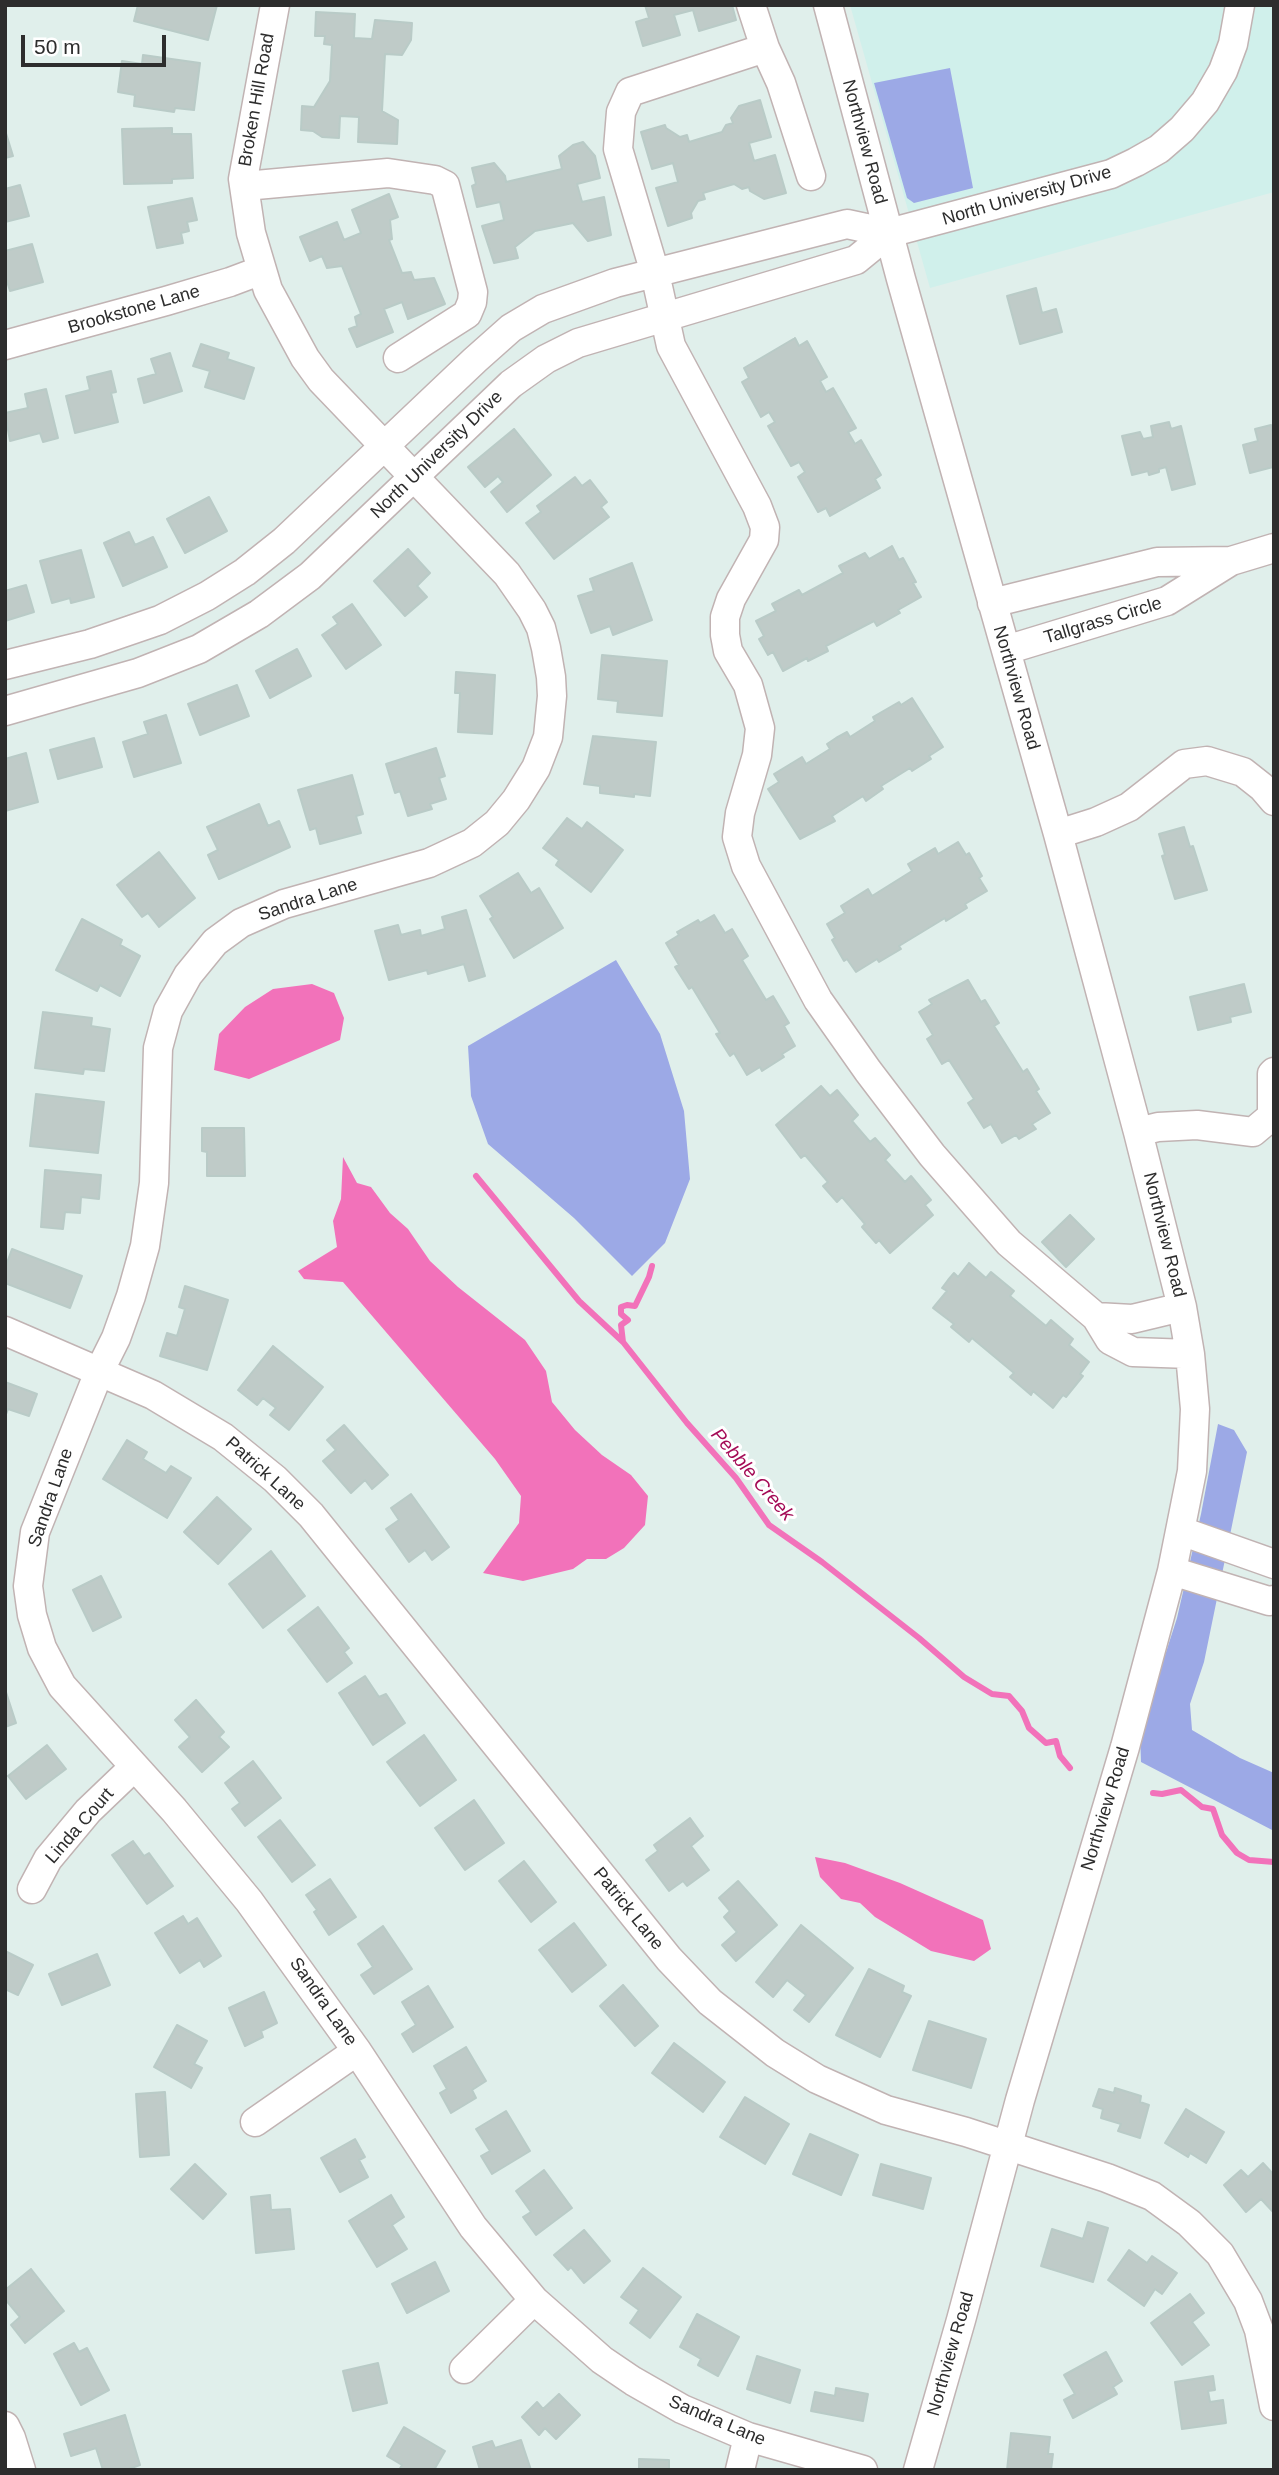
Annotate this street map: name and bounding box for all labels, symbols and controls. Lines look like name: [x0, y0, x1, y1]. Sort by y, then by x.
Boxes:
scale bar: [24, 21, 170, 65]
street label: Broken Hill Road: [235, 32, 279, 168]
text: 50 m: [34, 35, 81, 58]
street label: Northview Road: [837, 77, 891, 207]
street label: North University Drive: [940, 161, 1114, 231]
street label: Brookstone Lane: [66, 281, 202, 339]
street label: North University Drive: [367, 386, 507, 524]
street label: Tallgrass Circle: [1041, 593, 1165, 649]
street label: Northview Road: [988, 623, 1044, 753]
street label: Sandra Lane: [256, 874, 360, 926]
street label: Northview Road: [1138, 1170, 1190, 1300]
water label: Pebble Creek: [706, 1424, 798, 1526]
street label: Patrick Lane: [221, 1432, 309, 1516]
street label: Sandra Lane: [24, 1446, 78, 1550]
street label: Northview Road: [1077, 1745, 1135, 1873]
street label: Linda Court: [41, 1784, 119, 1868]
street label: Patrick Lane: [588, 1863, 668, 1955]
street label: Sandra Lane: [285, 1954, 361, 2050]
street label: Northview Road: [923, 2289, 979, 2419]
street label: Sandra Lane: [665, 2391, 769, 2451]

